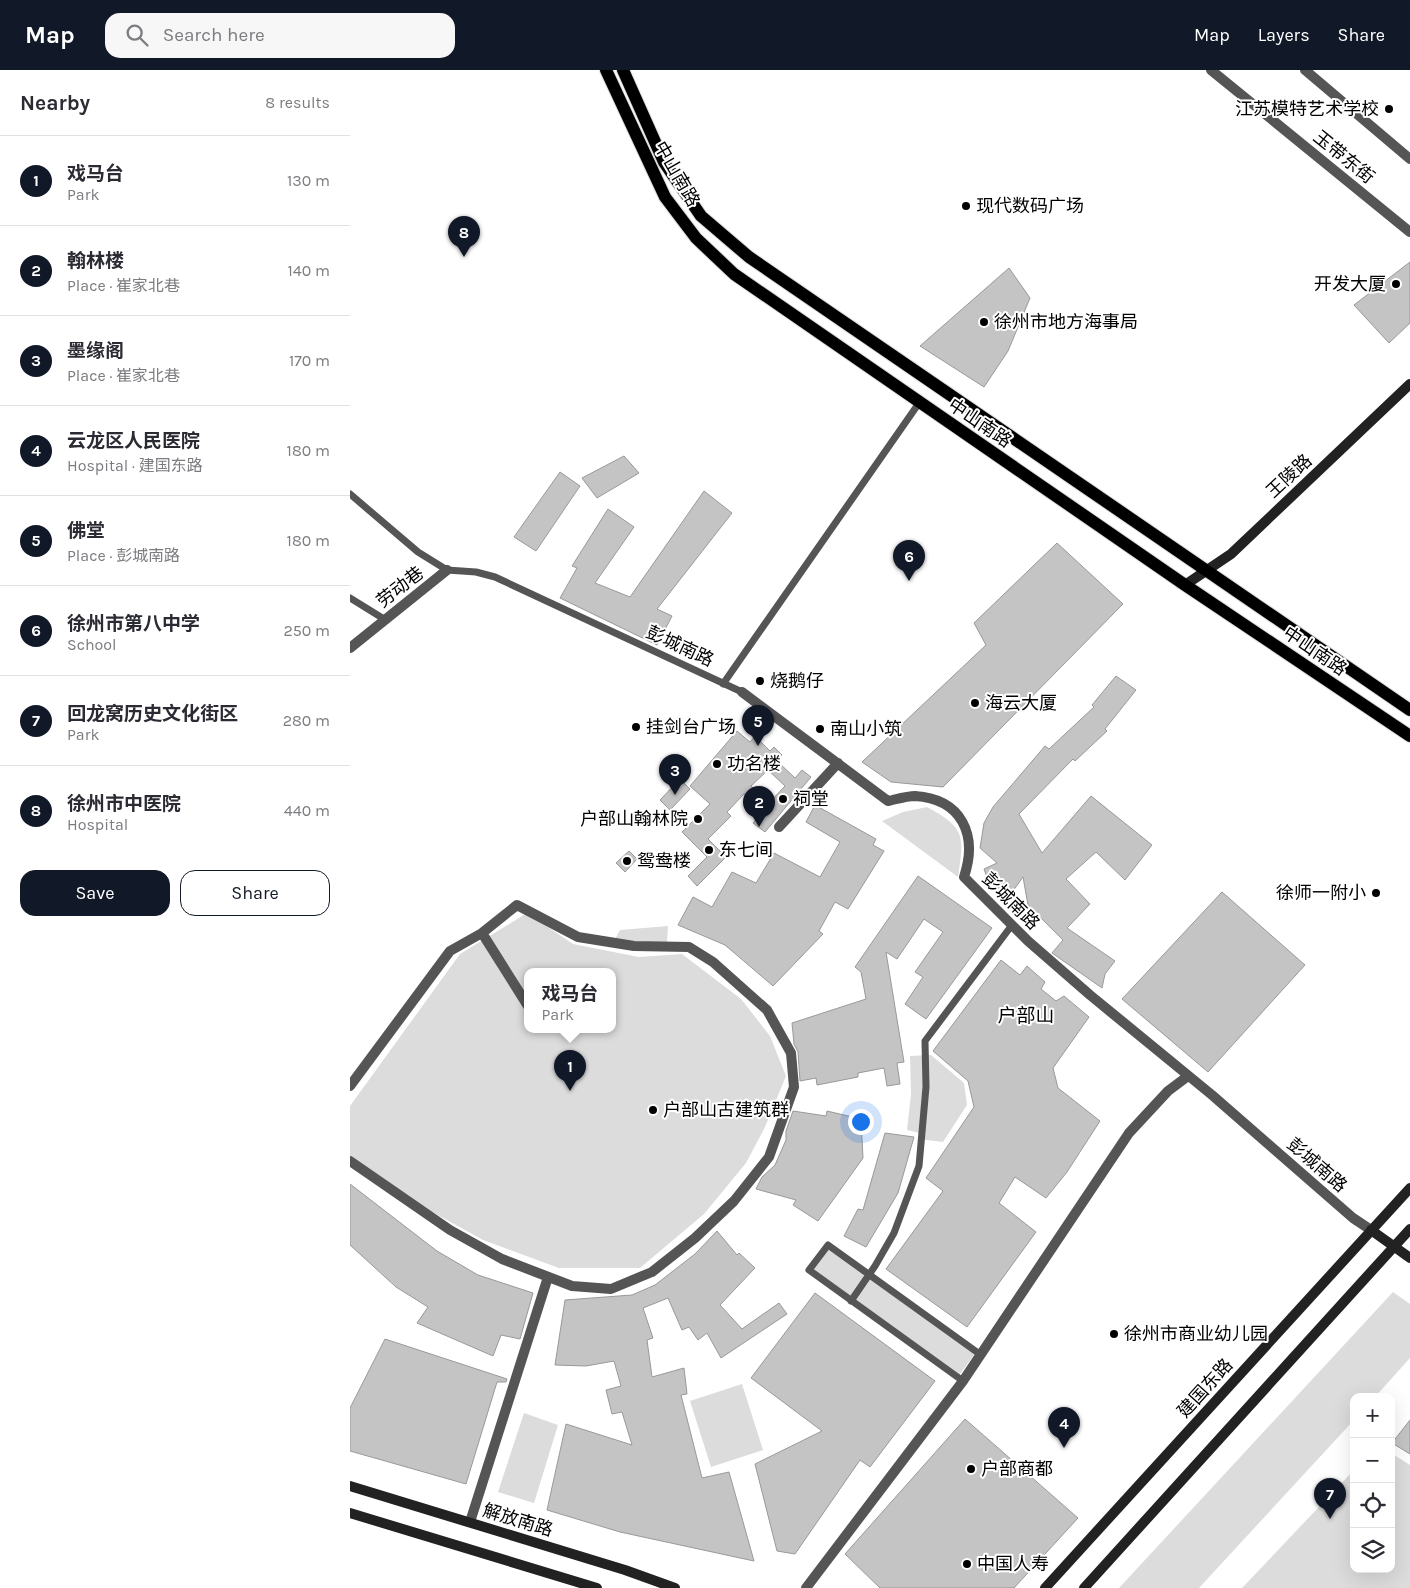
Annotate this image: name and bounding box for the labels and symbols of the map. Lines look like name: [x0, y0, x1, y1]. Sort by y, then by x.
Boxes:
place label: 江苏模特艺术学校: [1235, 98, 1379, 120]
marker: 江苏模特艺术学校: [1383, 103, 1395, 115]
street label: 玉带东街: [1309, 126, 1379, 188]
street label: 中山南路: [649, 137, 705, 211]
place label: 现代数码广场: [976, 195, 1084, 217]
marker: 现代数码广场: [960, 200, 972, 212]
pin: 8: [448, 216, 480, 257]
place label: 开发大厦: [1314, 273, 1386, 295]
marker: 开发大厦: [1390, 278, 1402, 290]
place label: 徐州市地方海事局: [994, 311, 1138, 333]
marker: 徐州市地方海事局: [978, 316, 990, 328]
street label: 中山南路: [944, 394, 1016, 452]
street label: 王陵路: [1262, 450, 1316, 502]
pin: 6: [893, 540, 925, 581]
street label: 劳动巷: [372, 562, 428, 612]
street label: 彭城南路: [643, 621, 717, 671]
street label: 中山南路: [1279, 622, 1351, 680]
place label: 烧鹅仔: [770, 670, 824, 692]
marker: 烧鹅仔: [754, 675, 766, 687]
place label: 海云大厦: [985, 692, 1057, 714]
marker: 海云大厦: [969, 697, 981, 709]
pin: 5: [742, 705, 774, 746]
place label: 挂剑台广场: [646, 716, 736, 738]
place label: 南山小筑: [830, 718, 902, 740]
marker: 挂剑台广场: [630, 721, 642, 733]
marker: 南山小筑: [814, 723, 826, 735]
place label: 功名楼: [727, 753, 781, 775]
pin: 3: [659, 754, 691, 795]
marker: 功名楼: [711, 758, 723, 770]
pin: 2: [743, 786, 775, 827]
place label: 祠堂: [793, 788, 829, 810]
marker: 祠堂: [777, 793, 789, 805]
place label: 户部山翰林院: [580, 808, 688, 830]
marker: 户部山翰林院: [692, 813, 704, 825]
place label: 东七间: [719, 839, 773, 861]
marker: 东七间: [703, 844, 715, 856]
place label: 鸳鸯楼: [637, 850, 691, 872]
marker: 鸳鸯楼: [621, 855, 633, 867]
street label: 彭城南路: [978, 868, 1044, 934]
place label: 徐师一附小: [1276, 882, 1366, 904]
marker: 徐师一附小: [1370, 887, 1382, 899]
district label: 户部山: [997, 1005, 1055, 1027]
pin: 1: [554, 1050, 586, 1091]
place label: 户部山古建筑群: [663, 1099, 789, 1121]
marker: 户部山古建筑群: [647, 1104, 659, 1116]
your location: [848, 1109, 874, 1135]
street label: 彭城南路: [1283, 1133, 1351, 1197]
place label: 徐州市商业幼儿园: [1124, 1323, 1268, 1345]
marker: 徐州市商业幼儿园: [1108, 1328, 1120, 1340]
street label: 建国东路: [1173, 1354, 1237, 1422]
pin: 4: [1048, 1407, 1080, 1448]
place label: 户部商都: [981, 1458, 1053, 1480]
marker: 户部商都: [965, 1463, 977, 1475]
pin: 7: [1314, 1478, 1346, 1519]
street label: 解放南路: [480, 1499, 556, 1541]
place label: 中国人寿: [977, 1553, 1049, 1575]
marker: 中国人寿: [961, 1558, 973, 1570]

